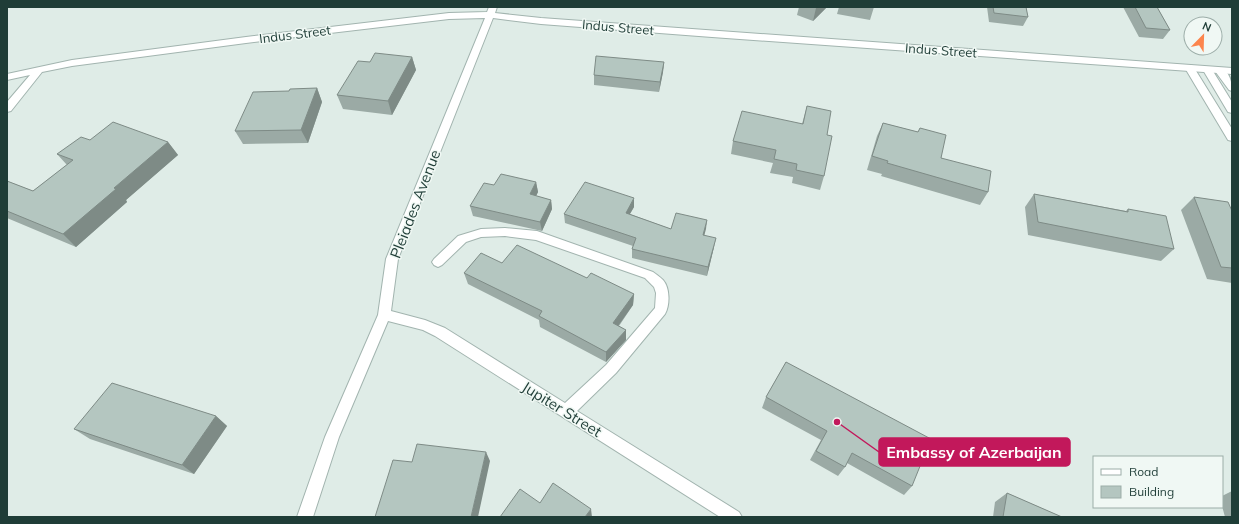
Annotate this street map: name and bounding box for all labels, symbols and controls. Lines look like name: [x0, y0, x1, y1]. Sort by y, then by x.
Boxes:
street label: Indus Street: [581, 16, 655, 38]
north arrow: [1183, 16, 1223, 56]
text: N: [1200, 19, 1213, 35]
street label: Indus Street: [258, 22, 332, 46]
street label: Indus Street: [904, 40, 978, 61]
street label: Pleiades Avenue: [386, 147, 444, 261]
street label: Jupiter Street: [519, 377, 605, 441]
callout: Embassy of Azerbaijan: [879, 438, 1070, 466]
text: Embassy of Azerbaijan: [886, 442, 1062, 462]
legend: [1093, 456, 1223, 508]
text: Road: [1129, 464, 1158, 479]
text: Building: [1129, 484, 1174, 499]

